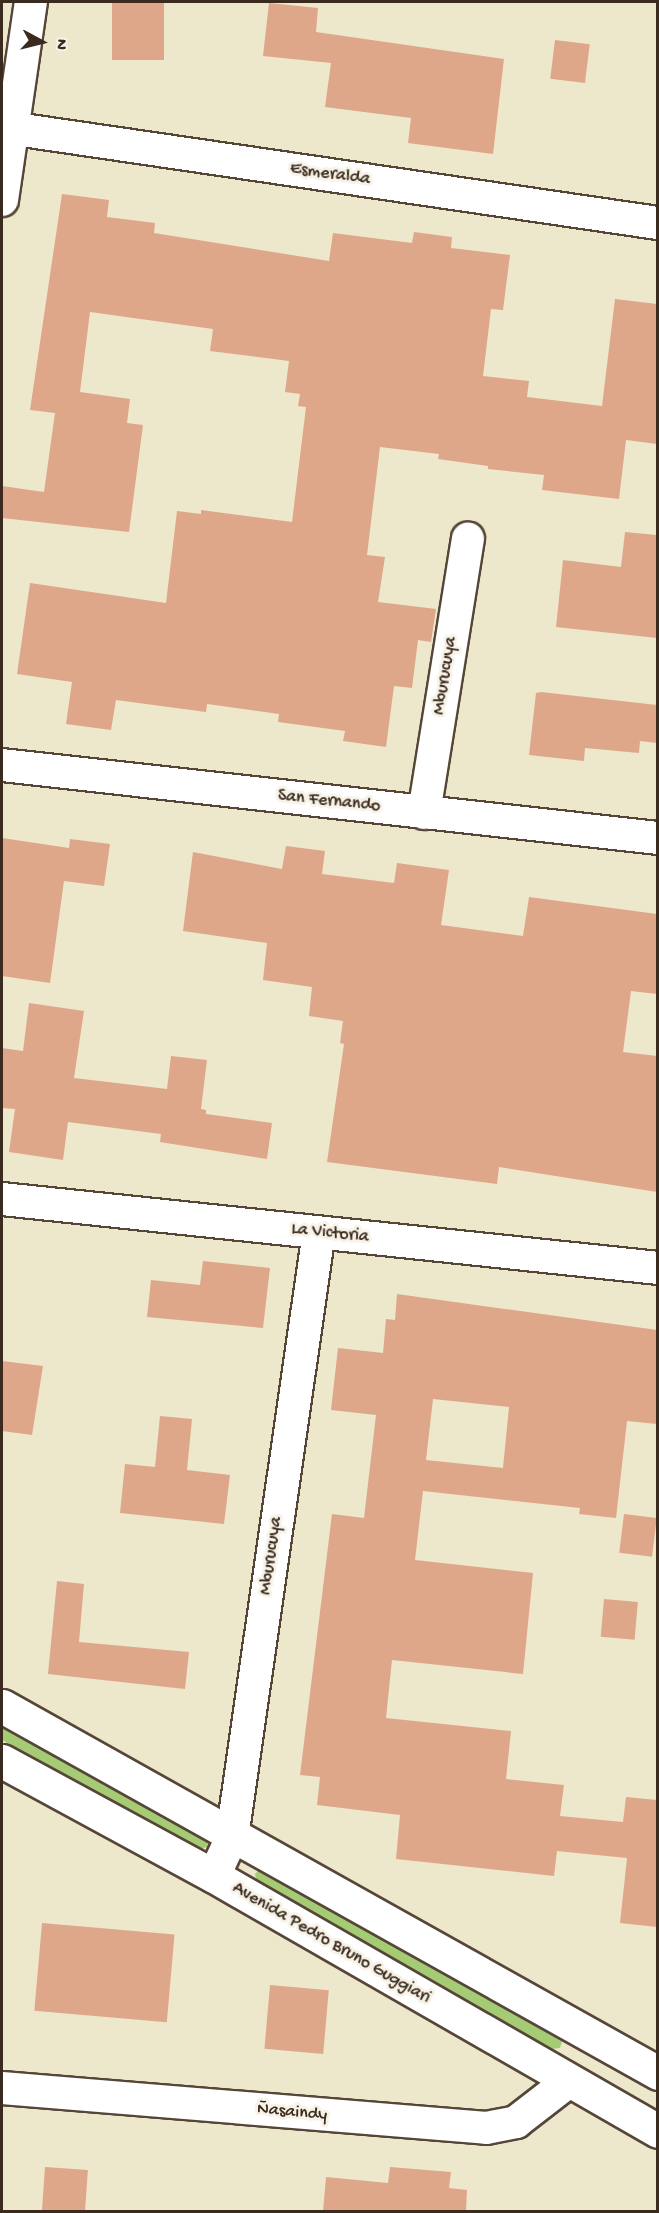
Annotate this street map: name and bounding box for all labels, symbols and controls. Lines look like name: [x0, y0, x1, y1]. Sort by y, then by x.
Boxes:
north arrow: [12, 12, 72, 72]
text: N: [50, 38, 70, 51]
street label: Esmeralda: [288, 159, 372, 191]
street label: Mburucuya: [429, 635, 463, 717]
street label: San Fernando: [277, 786, 381, 818]
street label: La Victoria: [290, 1219, 370, 1249]
street label: Mburucuya: [256, 1516, 288, 1596]
street label: Avenida Pedro Bruno Guggiari: [228, 1878, 434, 2010]
street label: Ñasaindy: [256, 2099, 328, 2127]

